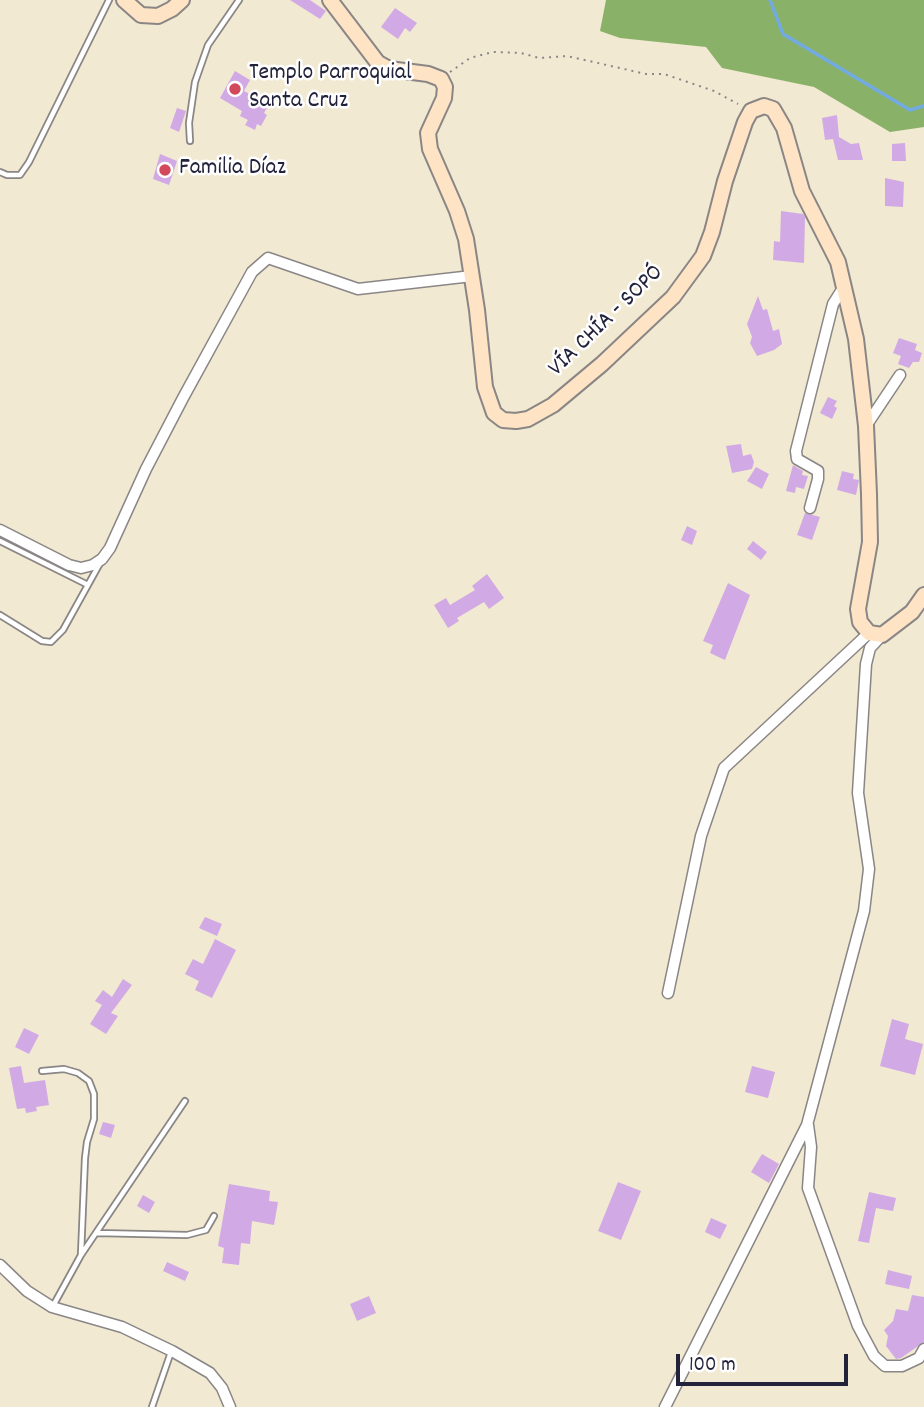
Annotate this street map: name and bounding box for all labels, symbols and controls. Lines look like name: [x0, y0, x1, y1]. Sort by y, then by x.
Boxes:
place label: Templo Parroquial Santa Cruz: [249, 61, 412, 117]
marker: Templo Parroquial Santa Cruz: [227, 81, 243, 97]
place label: Familia Díaz: [179, 156, 286, 184]
marker: Familia Díaz: [157, 162, 173, 178]
street label: VÍA CHÍA - SOPÓ: [544, 260, 670, 384]
scale bar: [679, 1340, 850, 1384]
text: 100 m: [689, 1351, 736, 1381]

